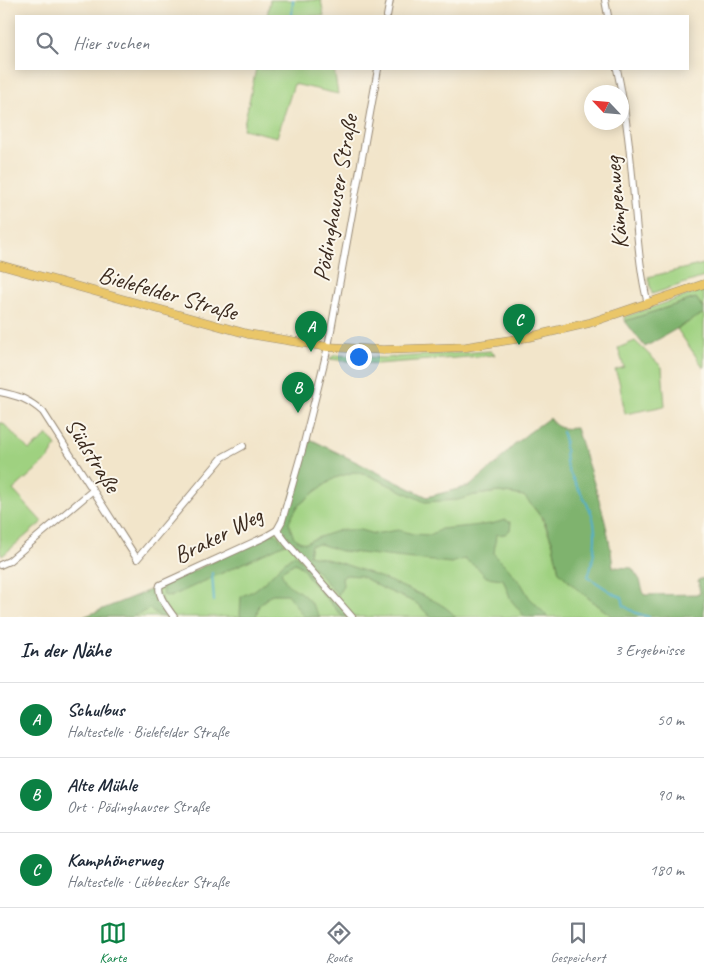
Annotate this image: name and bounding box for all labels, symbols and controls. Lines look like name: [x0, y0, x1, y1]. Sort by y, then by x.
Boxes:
search box: [15, 15, 689, 70]
icon: search: [33, 29, 61, 57]
text: Hier suchen: [73, 31, 149, 55]
north arrow: [584, 85, 629, 130]
street label: Pödinghauser Straße: [306, 110, 365, 284]
street label: Kämpenweg: [597, 153, 635, 250]
street label: Bielefelder Straße: [95, 259, 243, 328]
pin: C: [503, 304, 535, 345]
pin: A: [295, 311, 327, 352]
your location: [346, 344, 372, 370]
pin: B: [282, 372, 314, 413]
street label: Südstraße: [58, 412, 129, 500]
street label: Braker Weg: [168, 499, 269, 570]
text: In der Nähe: [20, 637, 110, 663]
text: 3 Ergebnisse: [615, 640, 684, 660]
text: Schulbus: [67, 698, 124, 722]
text: A: [32, 710, 40, 730]
text: 50 m: [657, 710, 684, 730]
text: Haltestelle · Bielefelder Straße: [67, 722, 229, 742]
text: Alte Mühle: [67, 773, 137, 797]
text: B: [32, 785, 40, 805]
text: 90 m: [657, 785, 684, 805]
text: Ort · Pödinghauser Straße: [67, 797, 209, 817]
text: Kamphönerweg: [67, 848, 163, 872]
text: C: [32, 860, 40, 880]
text: 180 m: [650, 860, 684, 880]
text: Haltestelle · Lübbecker Straße: [67, 872, 229, 892]
tab: Karte: [99, 919, 127, 966]
tab: Route: [325, 919, 353, 966]
tab: Gespeichert: [551, 919, 605, 966]

